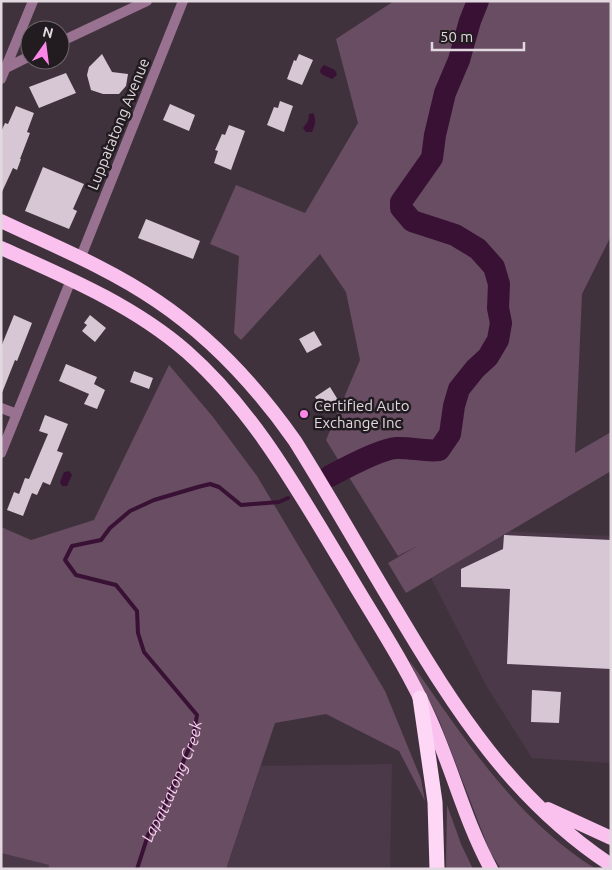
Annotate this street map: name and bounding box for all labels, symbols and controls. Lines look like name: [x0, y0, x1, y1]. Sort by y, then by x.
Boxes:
north arrow: [20, 20, 70, 70]
scale bar: [432, 20, 524, 52]
text: N: [41, 23, 55, 41]
text: 50 m: [440, 28, 473, 45]
street label: Luppatatong Avenue: [84, 56, 152, 192]
place label: Certified Auto Exchange Inc: [314, 397, 410, 431]
marker: Certified Auto Exchange Inc: [298, 408, 310, 420]
water label: Lapattatong Creek: [138, 718, 205, 844]

